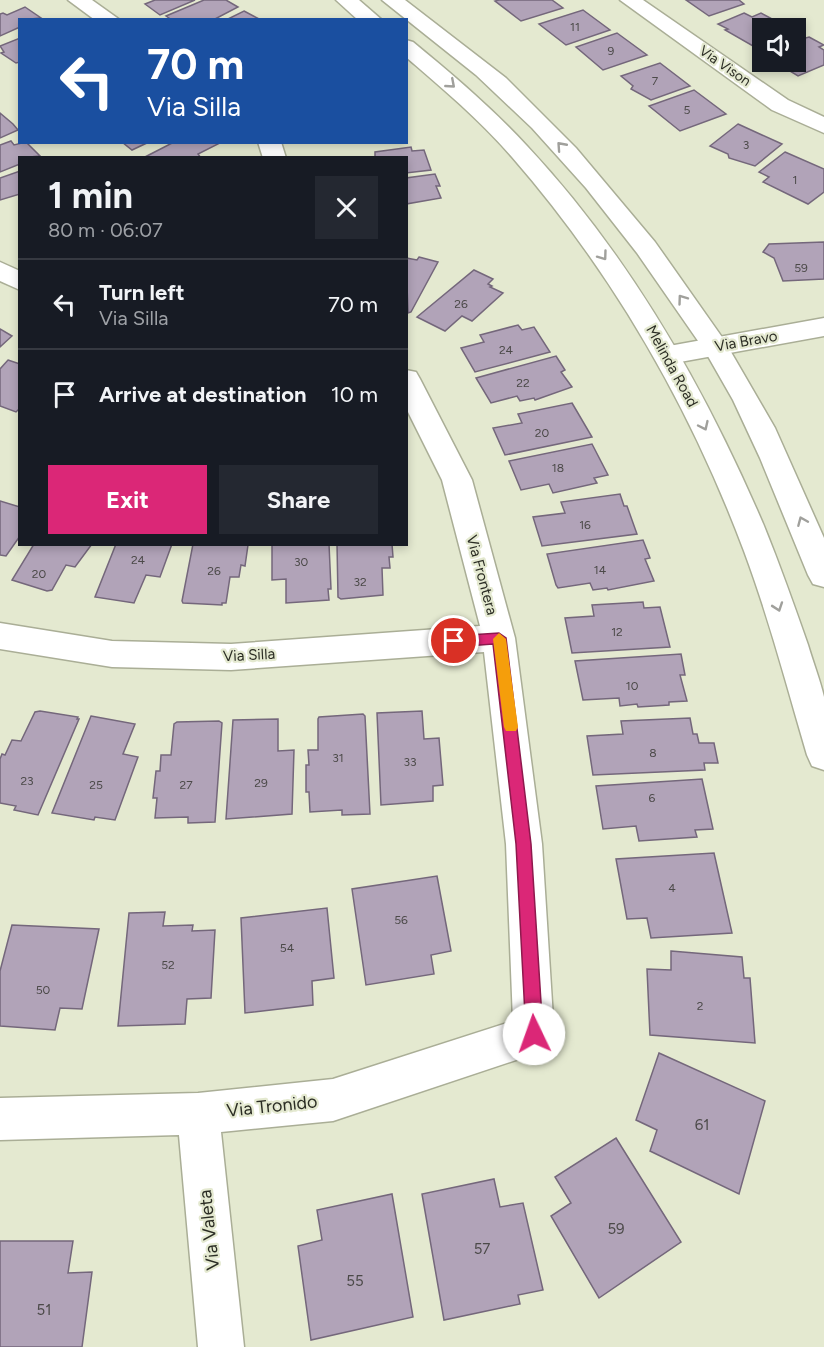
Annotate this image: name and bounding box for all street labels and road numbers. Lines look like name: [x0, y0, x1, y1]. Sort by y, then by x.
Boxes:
street label: Via Vison: [696, 42, 754, 90]
street label: Melinda Road: [642, 322, 702, 410]
street label: Via Bravo: [713, 327, 779, 355]
street label: Via Frontera: [463, 533, 501, 617]
street label: Via Silla: [222, 645, 276, 665]
street label: Via Tronido: [226, 1090, 318, 1122]
street label: Via Valeta: [194, 1189, 224, 1271]

